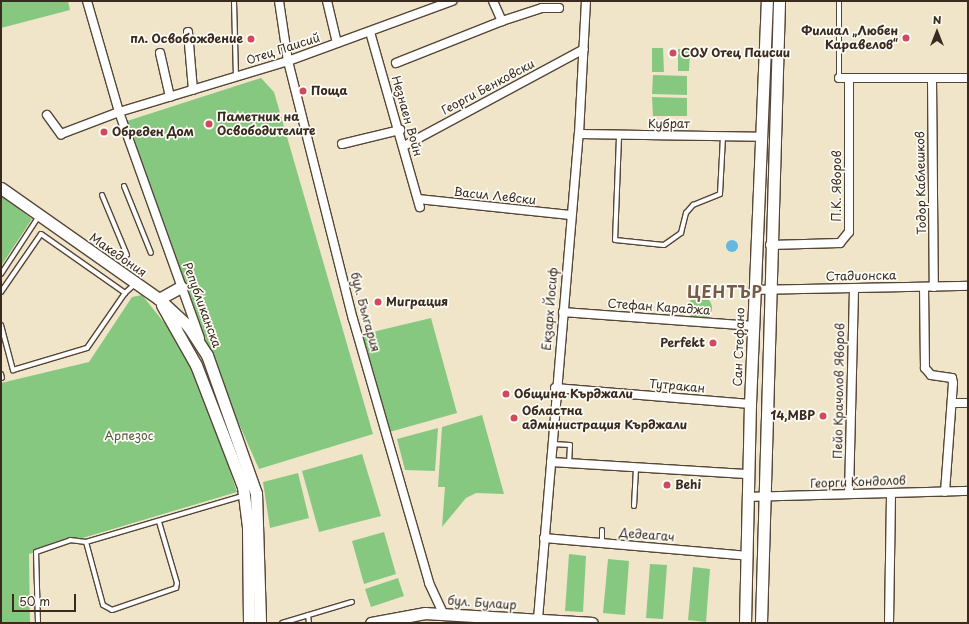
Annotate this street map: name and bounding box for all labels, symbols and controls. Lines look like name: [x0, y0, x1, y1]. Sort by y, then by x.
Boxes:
text: N: [933, 11, 941, 28]
north arrow: [917, 12, 957, 52]
place label: Филиал „Любен Каравелов“: [801, 24, 898, 52]
street label: Отец Паисий: [244, 30, 322, 68]
place label: пл. Освобождение: [130, 32, 243, 46]
marker: Филиал „Любен Каравелов“: [901, 33, 911, 43]
marker: пл. Освобождение: [246, 34, 256, 44]
place label: СОУ Отец Паисии: [681, 46, 791, 60]
marker: СОУ Отец Паисии: [668, 48, 678, 58]
street label: Георги Бенковски: [439, 56, 537, 118]
street label: Незнаен Войн: [389, 74, 425, 158]
place label: Поща: [311, 84, 348, 98]
marker: Поща: [298, 86, 308, 96]
place label: Паметник на Освободителите: [217, 110, 316, 138]
street label: Кубрат: [648, 117, 690, 131]
marker: Паметник на Освободителите: [204, 119, 214, 129]
place label: Обреден Дом: [112, 125, 195, 139]
marker: Обреден Дом: [99, 127, 109, 137]
street label: Тодор Каблешков: [913, 131, 929, 235]
street label: П.К. Яворов: [830, 150, 844, 222]
street label: Васил Левски: [453, 185, 537, 207]
street label: Македония: [87, 230, 149, 280]
street label: Републиканска: [180, 260, 224, 350]
street label: Екзарх Йосиф: [539, 266, 561, 352]
street label: Стадионска: [826, 268, 896, 284]
street label: бул. България: [347, 270, 383, 354]
district label: ЦЕНТЪР: [687, 281, 763, 301]
place label: Миграция: [386, 295, 448, 309]
street label: Стефан Караджа: [607, 296, 711, 318]
marker: Миграция: [373, 297, 383, 307]
street label: Сан Стефано: [730, 307, 748, 387]
street label: Пейо Крачолов Яворов: [831, 323, 847, 459]
place label: Perfekt: [660, 336, 705, 350]
marker: Perfekt: [708, 338, 718, 348]
street label: Тутракан: [648, 376, 706, 396]
place label: Община Кърджали: [514, 387, 633, 401]
marker: Община Кърджали: [501, 389, 511, 399]
place label: Областна администрация Кърджали: [522, 404, 687, 432]
place label: 14,МВР: [771, 409, 815, 423]
marker: 14,МВР: [818, 411, 828, 421]
marker: Областна администрация Кърджали: [509, 413, 519, 423]
park label: Арпезос: [105, 429, 153, 443]
street label: Георги Кондолов: [810, 473, 906, 491]
place label: Behi: [675, 478, 701, 492]
marker: Behi: [662, 480, 672, 490]
street label: Дедеагач: [619, 525, 675, 545]
scale bar: [14, 586, 78, 612]
text: 50 m: [19, 592, 50, 610]
street label: бул. Булаир: [447, 593, 517, 613]

